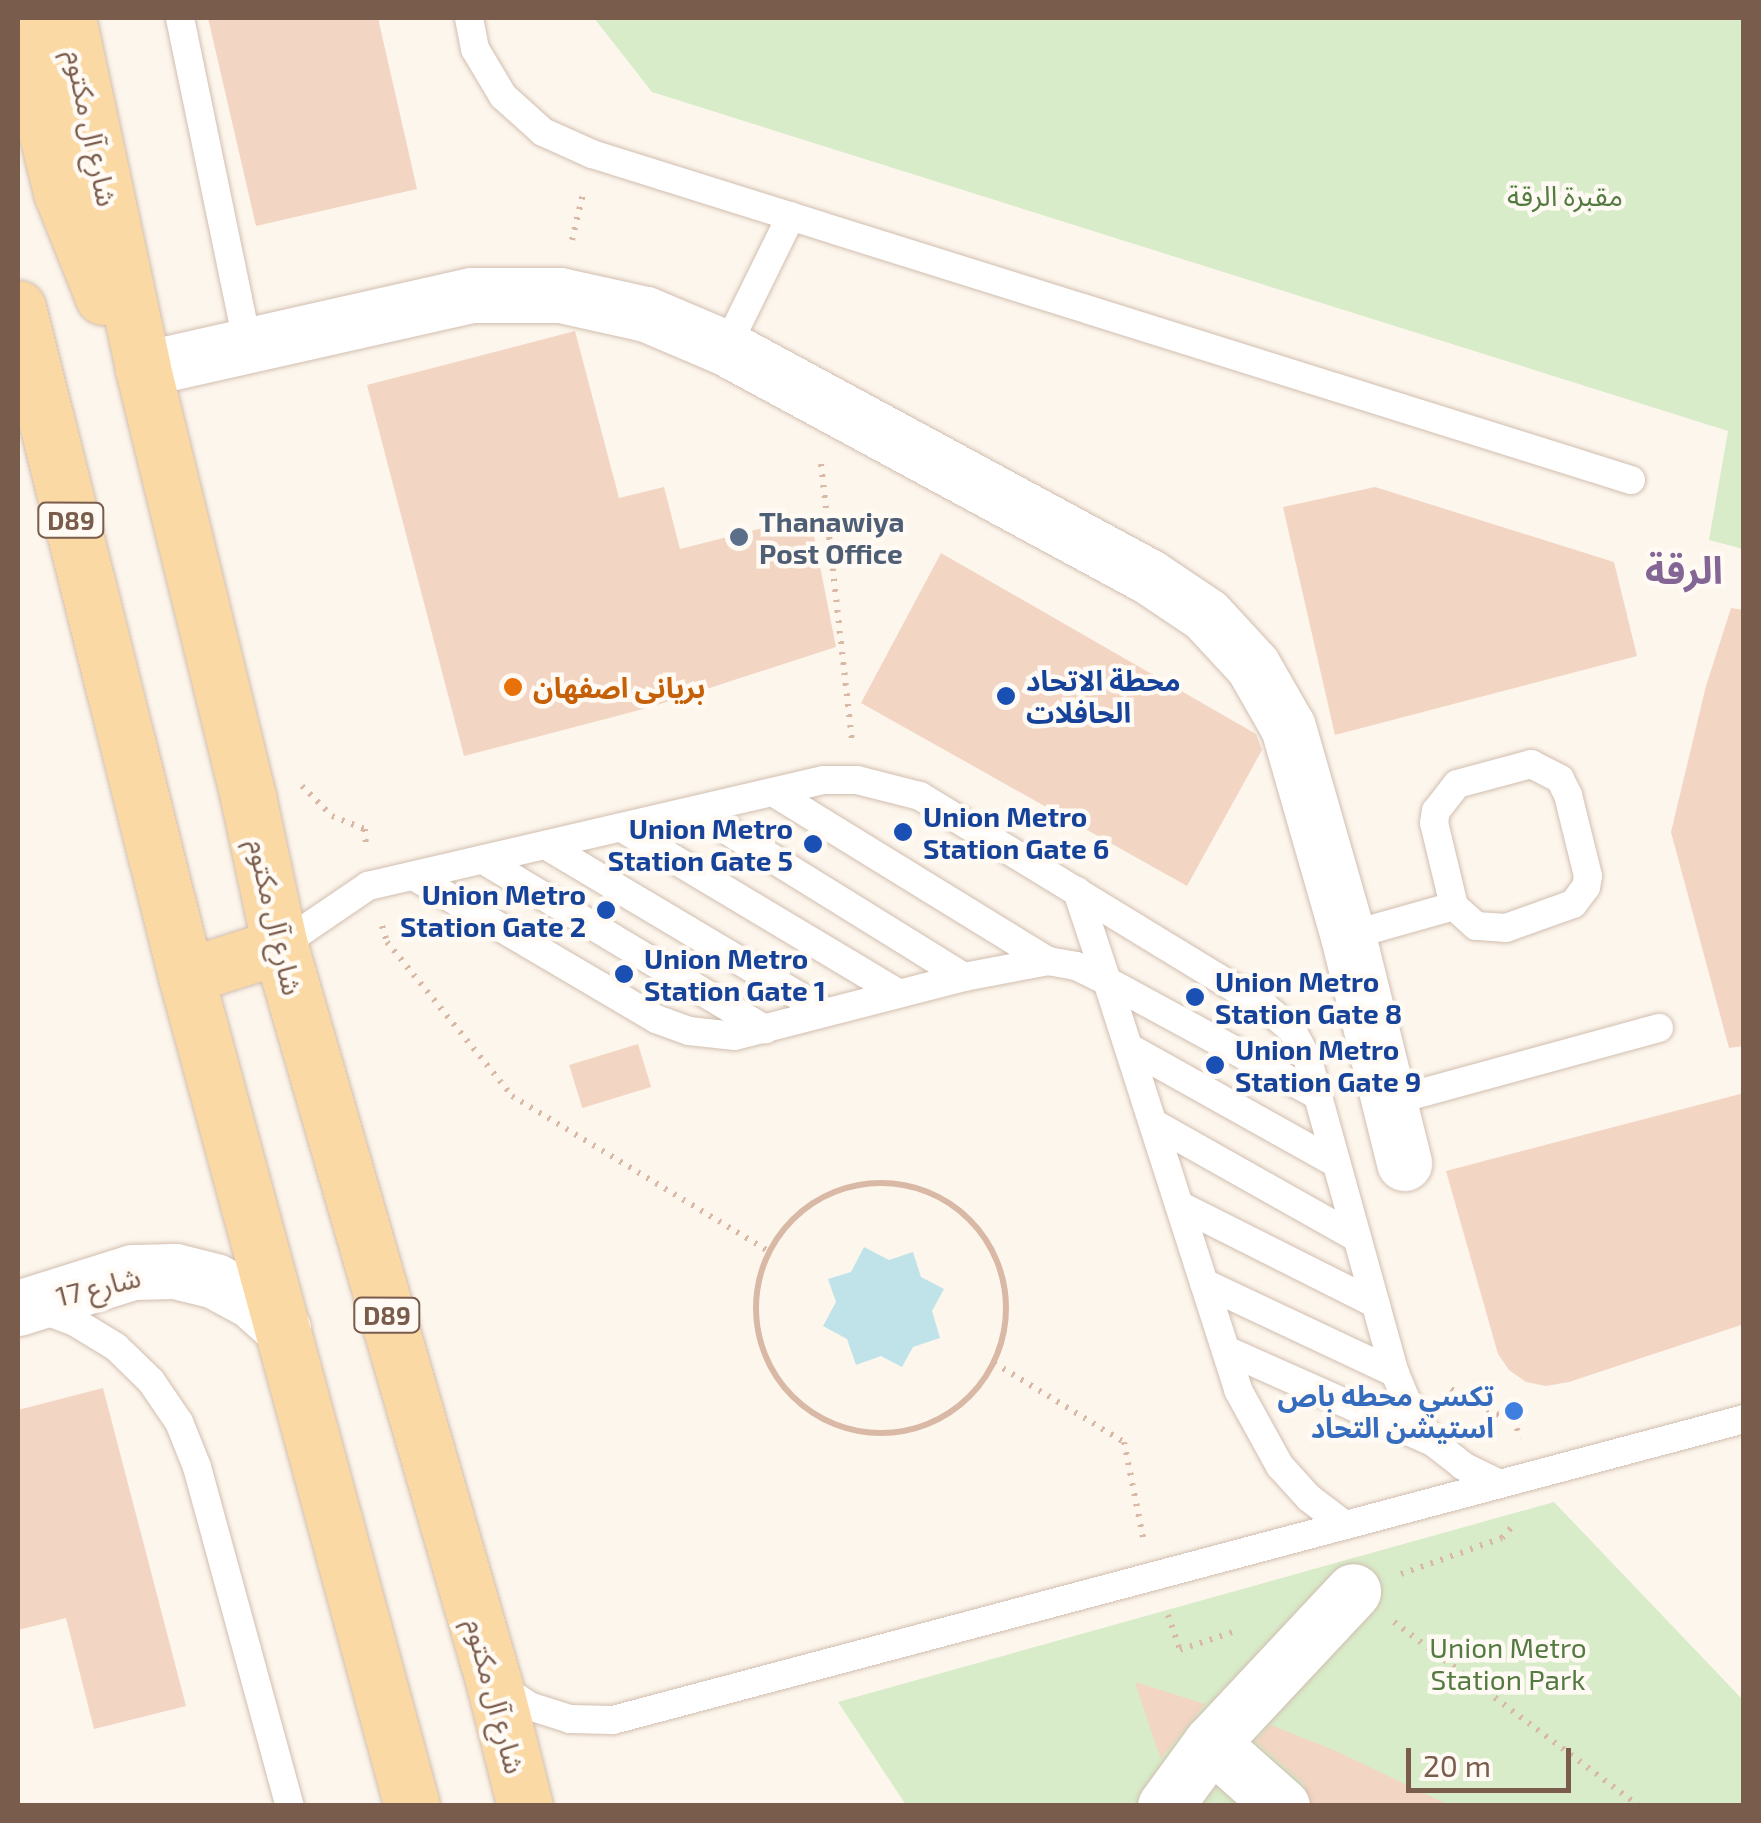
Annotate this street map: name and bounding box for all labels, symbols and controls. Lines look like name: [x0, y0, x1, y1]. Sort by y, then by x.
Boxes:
street label: شارع آل مكتوم: [59, 47, 125, 209]
park label: مقبرة الرقة: [1507, 178, 1623, 212]
road number: D89: [36, 500, 106, 540]
place label: Thanawiya Post Office: [759, 504, 905, 570]
marker: Thanawiya Post Office: [728, 526, 750, 548]
district label: الرقة: [1645, 547, 1723, 593]
place label: محطة الاتحاد الحافلات: [1026, 663, 1181, 729]
place label: بریانی اصفهان: [533, 670, 705, 704]
marker: بریانی اصفهان: [502, 676, 524, 698]
marker: محطة الاتحاد الحافلات: [995, 685, 1017, 707]
place label: Union Metro Station Gate 6: [923, 799, 1109, 865]
place label: Union Metro Station Gate 5: [608, 811, 793, 877]
marker: Union Metro Station Gate 6: [892, 821, 914, 843]
marker: Union Metro Station Gate 5: [802, 833, 824, 855]
street label: شارع آل مكتوم: [242, 836, 310, 998]
place label: Union Metro Station Gate 2: [400, 877, 586, 943]
marker: Union Metro Station Gate 2: [595, 899, 617, 921]
place label: Union Metro Station Gate 1: [644, 941, 826, 1007]
marker: Union Metro Station Gate 1: [613, 963, 635, 985]
place label: Union Metro Station Gate 8: [1215, 964, 1402, 1030]
marker: Union Metro Station Gate 8: [1184, 986, 1206, 1008]
place label: Union Metro Station Gate 9: [1235, 1032, 1421, 1098]
marker: Union Metro Station Gate 9: [1204, 1054, 1226, 1076]
street label: شارع 17: [52, 1259, 144, 1313]
road number: D89: [352, 1295, 422, 1335]
place label: تكسي محطه باص استيشن التحاد: [1278, 1378, 1494, 1444]
marker: تكسي محطه باص استيشن التحاد: [1503, 1400, 1525, 1422]
street label: شارع آل مكتوم: [459, 1615, 533, 1777]
park label: Union Metro Station Park: [1429, 1630, 1587, 1696]
scale bar: [1411, 1728, 1576, 1790]
text: 20 m: [1423, 1747, 1491, 1783]

